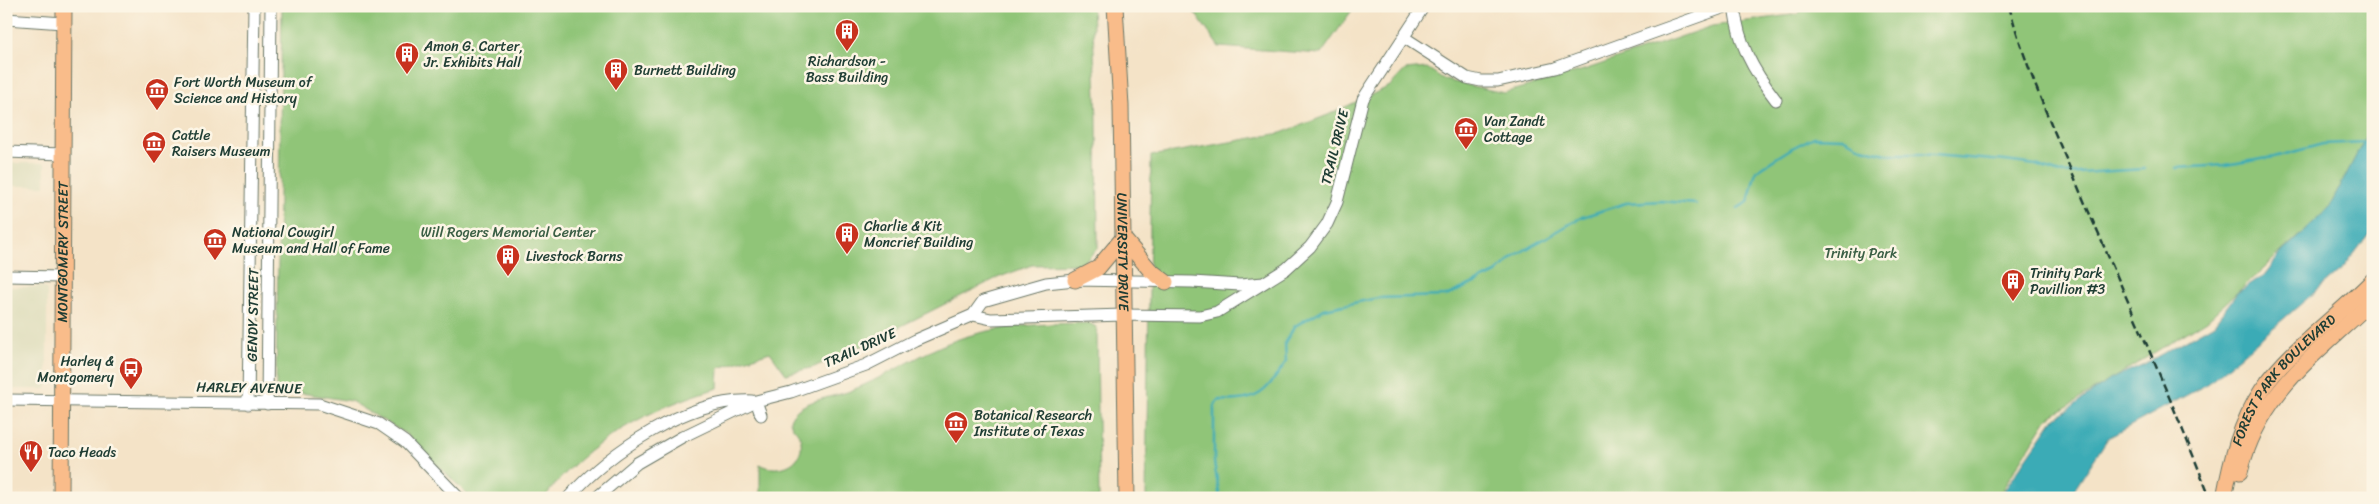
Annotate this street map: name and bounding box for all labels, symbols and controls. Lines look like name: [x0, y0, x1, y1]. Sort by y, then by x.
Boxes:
building icon: Richardson - Bass Building: [834, 18, 860, 52]
place label: Amon G. Carter, Jr. Exhibits Hall: [423, 34, 523, 75]
building icon: Amon G. Carter, Jr. Exhibits Hall: [394, 41, 420, 75]
place label: Richardson - Bass Building: [806, 49, 888, 90]
building icon: Burnett Building: [603, 57, 629, 91]
place label: Burnett Building: [634, 58, 736, 83]
place label: Fort Worth Museum of Science and History: [174, 70, 314, 111]
museum icon: Fort Worth Museum of Science and History: [144, 77, 170, 111]
street label: TRAIL DRIVE: [1314, 105, 1357, 187]
place label: Van Zandt Cottage: [1484, 109, 1545, 150]
museum icon: Van Zandt Cottage: [1453, 116, 1479, 150]
place label: Cattle Raisers Museum: [172, 123, 271, 164]
museum icon: Cattle Raisers Museum: [141, 130, 167, 164]
street label: MONTGOMERY STREET: [50, 180, 75, 323]
street label: UNIVERSITY DRIVE: [1110, 192, 1137, 312]
place label: Charlie & Kit Moncrief Building: [864, 214, 973, 255]
place label: National Cowgirl Museum and Hall of Fame: [232, 220, 390, 261]
park label: Will Rogers Memorial Center: [421, 220, 596, 245]
building icon: Charlie & Kit Moncrief Building: [834, 221, 860, 255]
museum icon: National Cowgirl Museum and Hall of Fame: [202, 227, 228, 261]
park label: Trinity Park: [1825, 241, 1897, 266]
building icon: Livestock Barns: [495, 243, 521, 277]
place label: Livestock Barns: [526, 244, 623, 269]
place label: Trinity Park Pavillion #3: [2030, 261, 2105, 302]
street label: GENDY STREET: [240, 267, 266, 362]
building icon: Trinity Park Pavillion #3: [2000, 268, 2026, 302]
street label: FOREST PARK BOULEVARD: [2224, 307, 2342, 449]
street label: TRAIL DRIVE: [820, 320, 901, 375]
place label: Harley & Montgomery: [37, 349, 115, 390]
bus stop icon: Harley & Montgomery: [118, 356, 144, 390]
street label: HARLEY AVENUE: [196, 375, 303, 401]
place label: Botanical Research Institute of Texas: [973, 403, 1092, 444]
museum icon: Botanical Research Institute of Texas: [943, 410, 969, 444]
restaurant icon: Taco Heads: [18, 439, 44, 473]
place label: Taco Heads: [48, 440, 116, 465]

